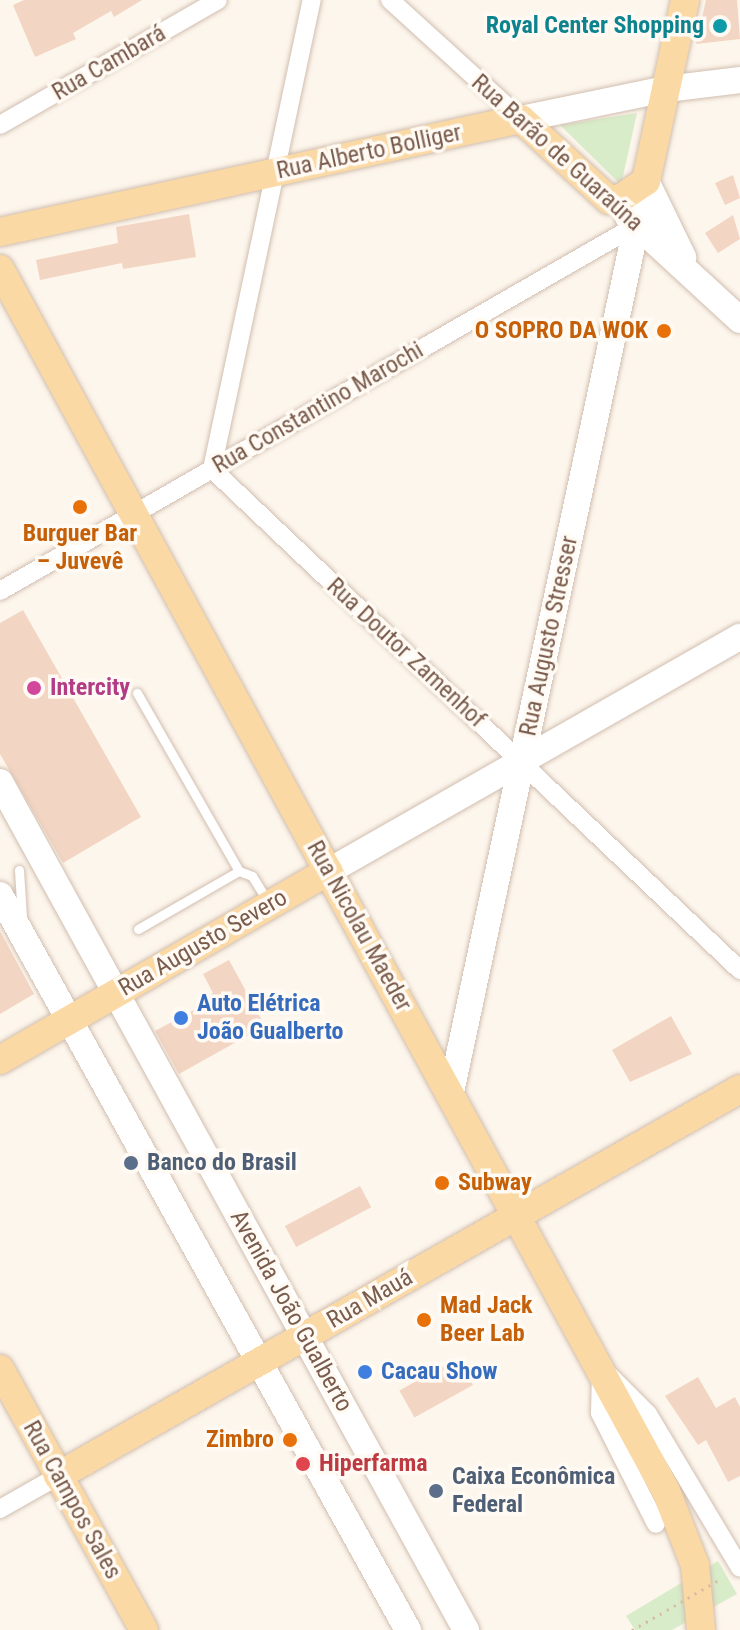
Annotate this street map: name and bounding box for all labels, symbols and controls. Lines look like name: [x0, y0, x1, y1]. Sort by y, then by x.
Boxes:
place label: Royal Center Shopping: [486, 12, 704, 40]
marker: Royal Center Shopping: [711, 17, 729, 35]
street label: Rua Cambará: [47, 19, 171, 107]
street label: Rua Barão de Guaraúna: [465, 68, 649, 238]
street label: Rua Alberto Bolliger: [274, 118, 464, 186]
place label: O SOPRO DA WOK: [475, 317, 648, 345]
marker: O SOPRO DA WOK: [655, 322, 673, 340]
street label: Rua Constantino Marochi: [208, 336, 428, 480]
marker: Burguer Bar – Juvevê: [71, 498, 89, 516]
place label: Burguer Bar – Juvevê: [23, 520, 137, 576]
street label: Rua Augusto Stresser: [514, 533, 584, 739]
street label: Rua Doutor Zamenhof: [321, 572, 491, 734]
place label: Intercity: [50, 674, 130, 702]
marker: Intercity: [25, 679, 43, 697]
street label: Rua Nicolau Maeder: [300, 836, 418, 1016]
street label: Rua Augusto Severo: [114, 883, 292, 1003]
place label: Auto Elétrica João Gualberto: [197, 990, 344, 1046]
marker: Auto Elétrica João Gualberto: [172, 1009, 190, 1027]
place label: Banco do Brasil: [147, 1149, 297, 1177]
marker: Banco do Brasil: [122, 1154, 140, 1172]
place label: Subway: [458, 1169, 532, 1197]
marker: Subway: [433, 1174, 451, 1192]
street label: Avenida João Gualberto: [224, 1205, 358, 1417]
street label: Rua Mauá: [322, 1263, 418, 1335]
place label: Mad Jack Beer Lab: [440, 1292, 533, 1348]
marker: Mad Jack Beer Lab: [415, 1311, 433, 1329]
place label: Cacau Show: [381, 1358, 498, 1386]
marker: Cacau Show: [356, 1363, 374, 1381]
street label: Rua Campos Sales: [17, 1416, 127, 1584]
place label: Zimbro: [206, 1426, 274, 1454]
marker: Zimbro: [281, 1431, 299, 1449]
place label: Hiperfarma: [319, 1450, 428, 1478]
marker: Hiperfarma: [294, 1455, 312, 1473]
place label: Caixa Econômica Federal: [452, 1463, 615, 1519]
marker: Caixa Econômica Federal: [427, 1482, 445, 1500]

